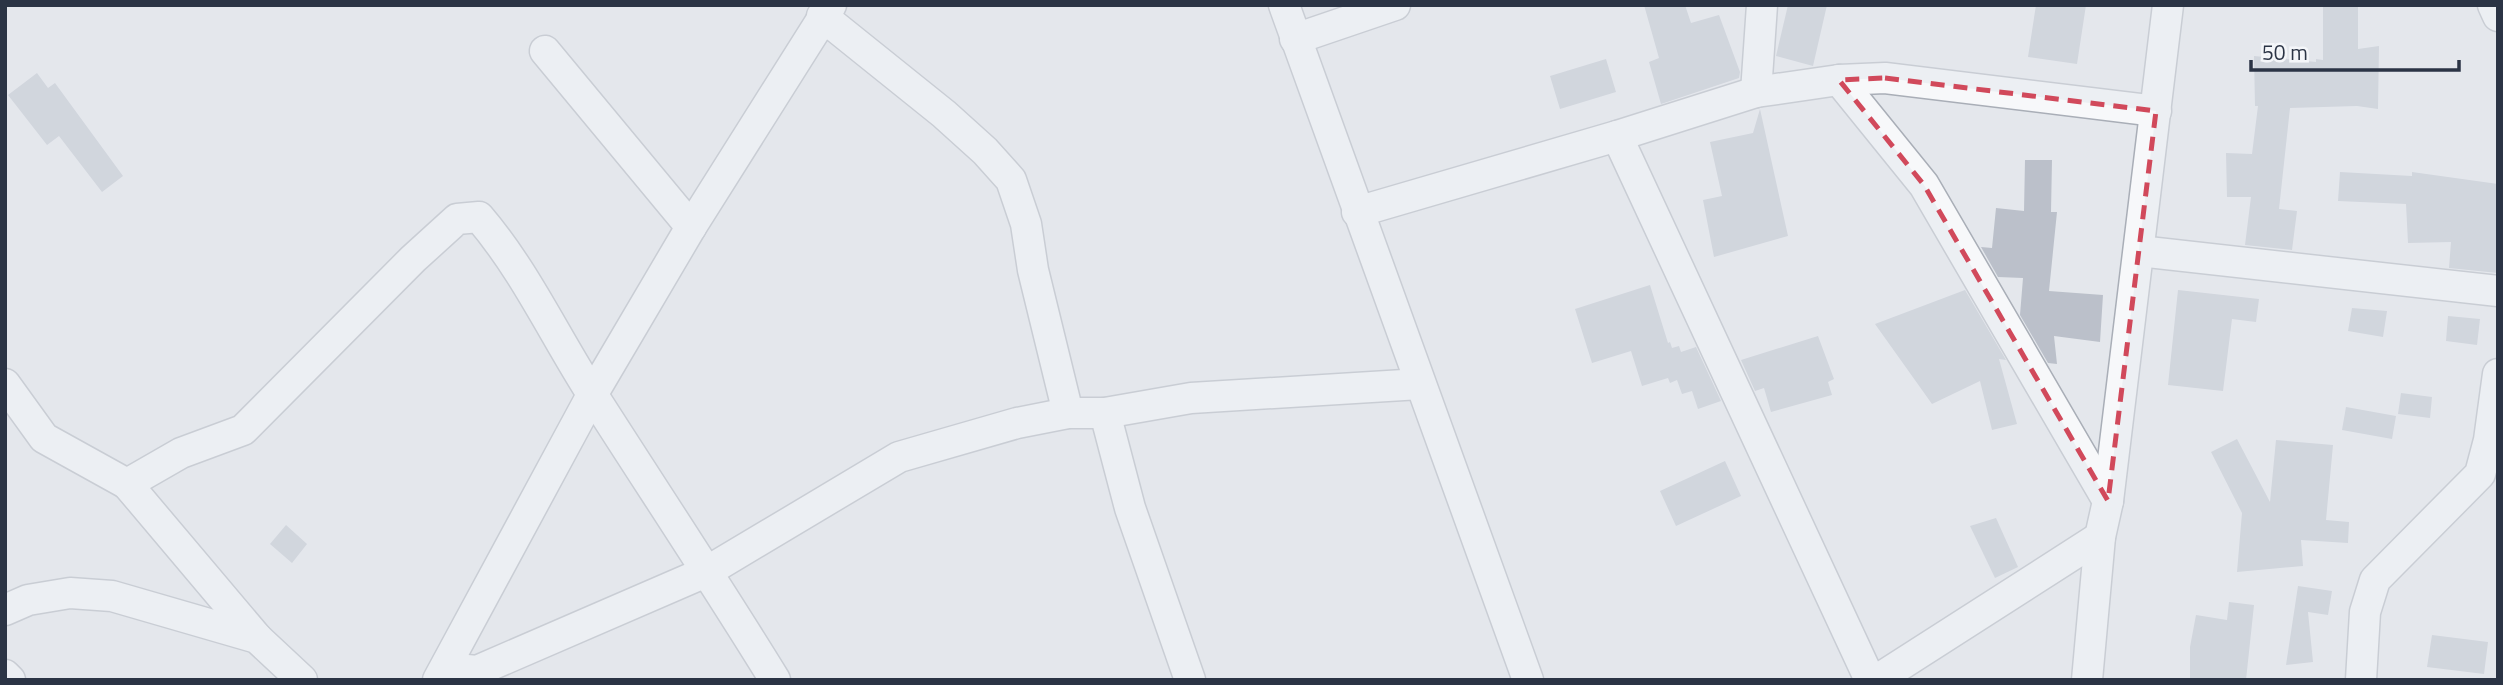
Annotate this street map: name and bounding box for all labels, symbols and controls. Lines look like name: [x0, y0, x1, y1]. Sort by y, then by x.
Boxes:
scale bar: [2251, 28, 2459, 72]
text: 50 m: [2262, 36, 2308, 68]

